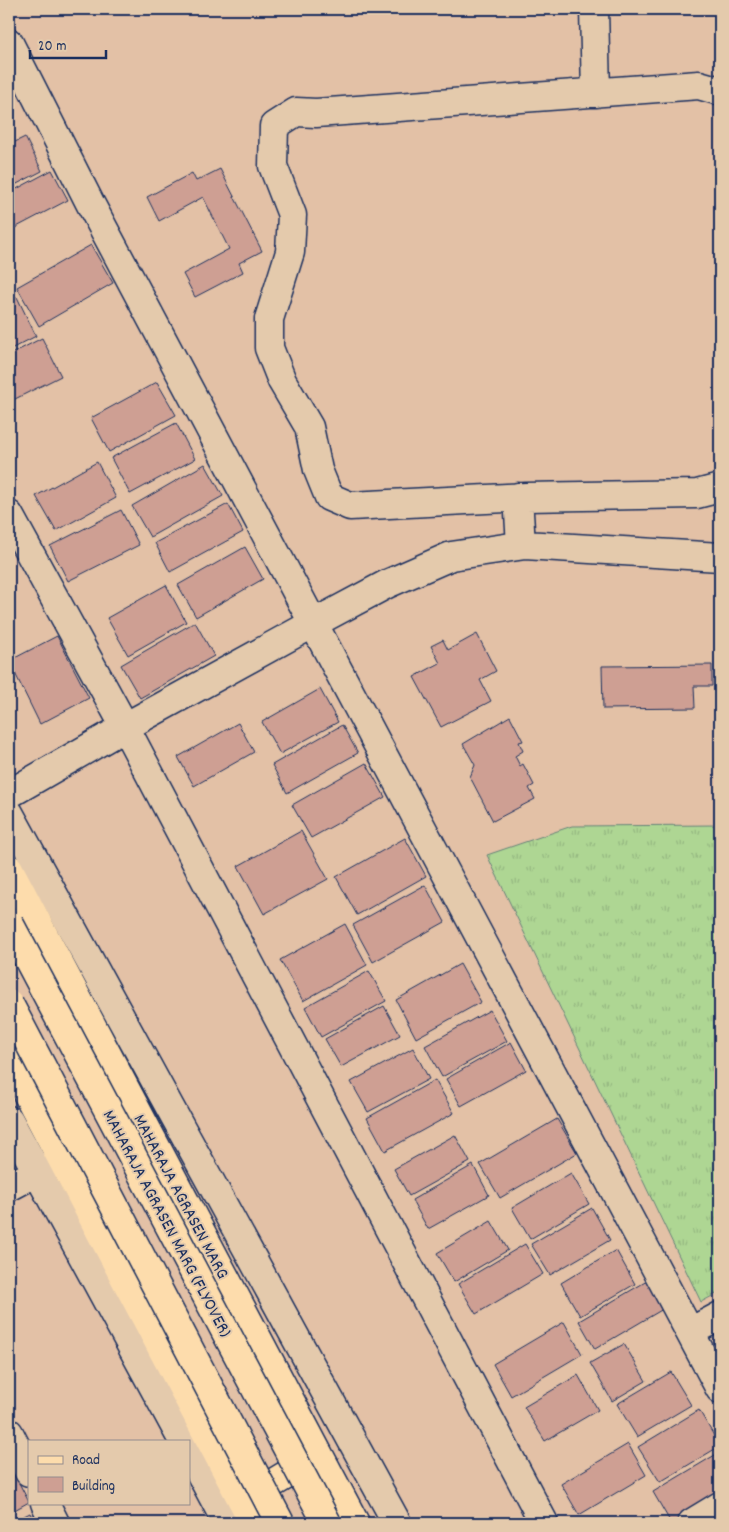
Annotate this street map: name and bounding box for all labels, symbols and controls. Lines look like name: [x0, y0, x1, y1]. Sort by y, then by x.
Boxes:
scale bar: [30, 28, 106, 60]
text: 20 m: [38, 36, 66, 58]
street label: MAHARAJA AGRASEN MARG (FLYOVER): [95, 1106, 237, 1342]
street label: MAHARAJA AGRASEN MARG: [126, 1110, 234, 1284]
legend: [28, 1440, 190, 1504]
text: Road: [72, 1450, 100, 1472]
text: Building: [72, 1476, 115, 1498]

